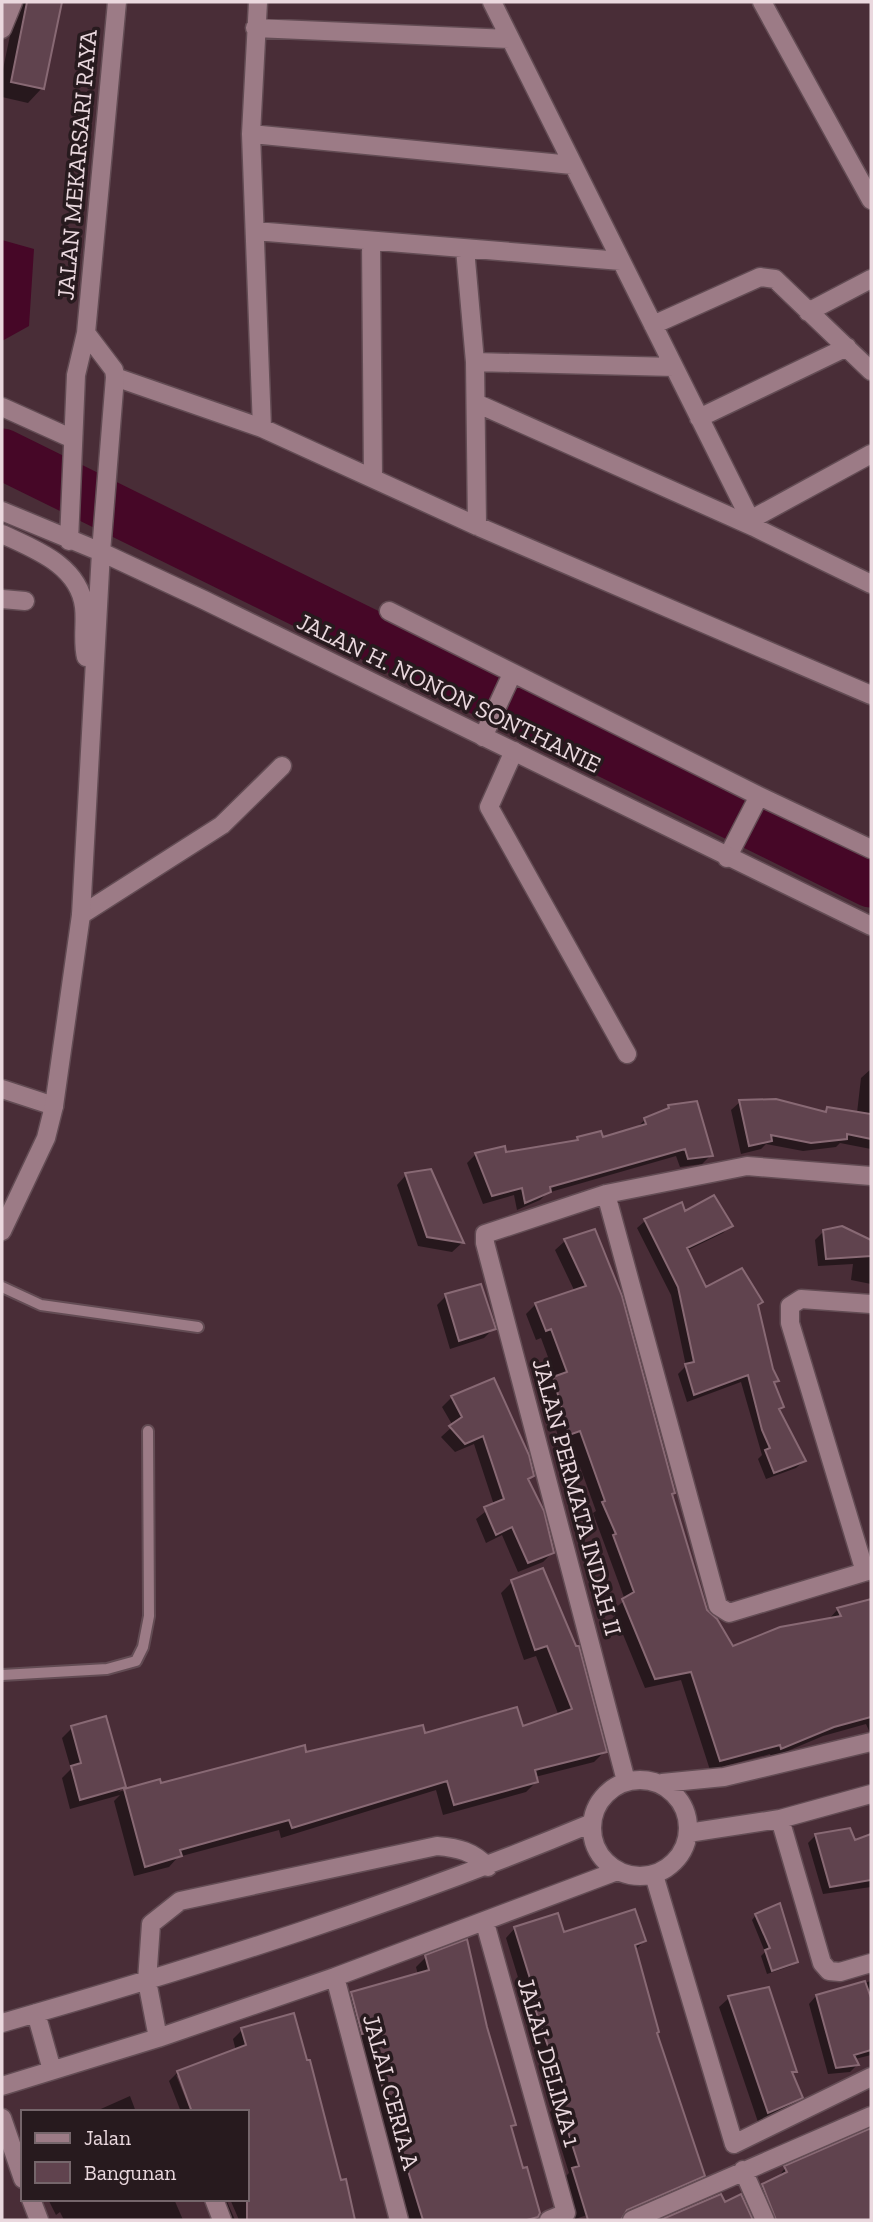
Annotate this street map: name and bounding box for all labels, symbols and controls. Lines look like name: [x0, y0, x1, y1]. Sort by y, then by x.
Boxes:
street label: JALAN MEKARSARI RAYA: [50, 28, 103, 301]
street label: JALAN H. NONON SONTHANIE: [293, 606, 606, 779]
street label: JALAN PERMATA INDAH II: [527, 1355, 628, 1638]
street label: JALAL DELIMA 1: [512, 1974, 587, 2150]
street label: JALAL CERIA A: [357, 2011, 426, 2173]
legend: [21, 2110, 248, 2201]
text: Jalan: [84, 2125, 131, 2150]
text: Bangunan: [84, 2160, 176, 2185]

